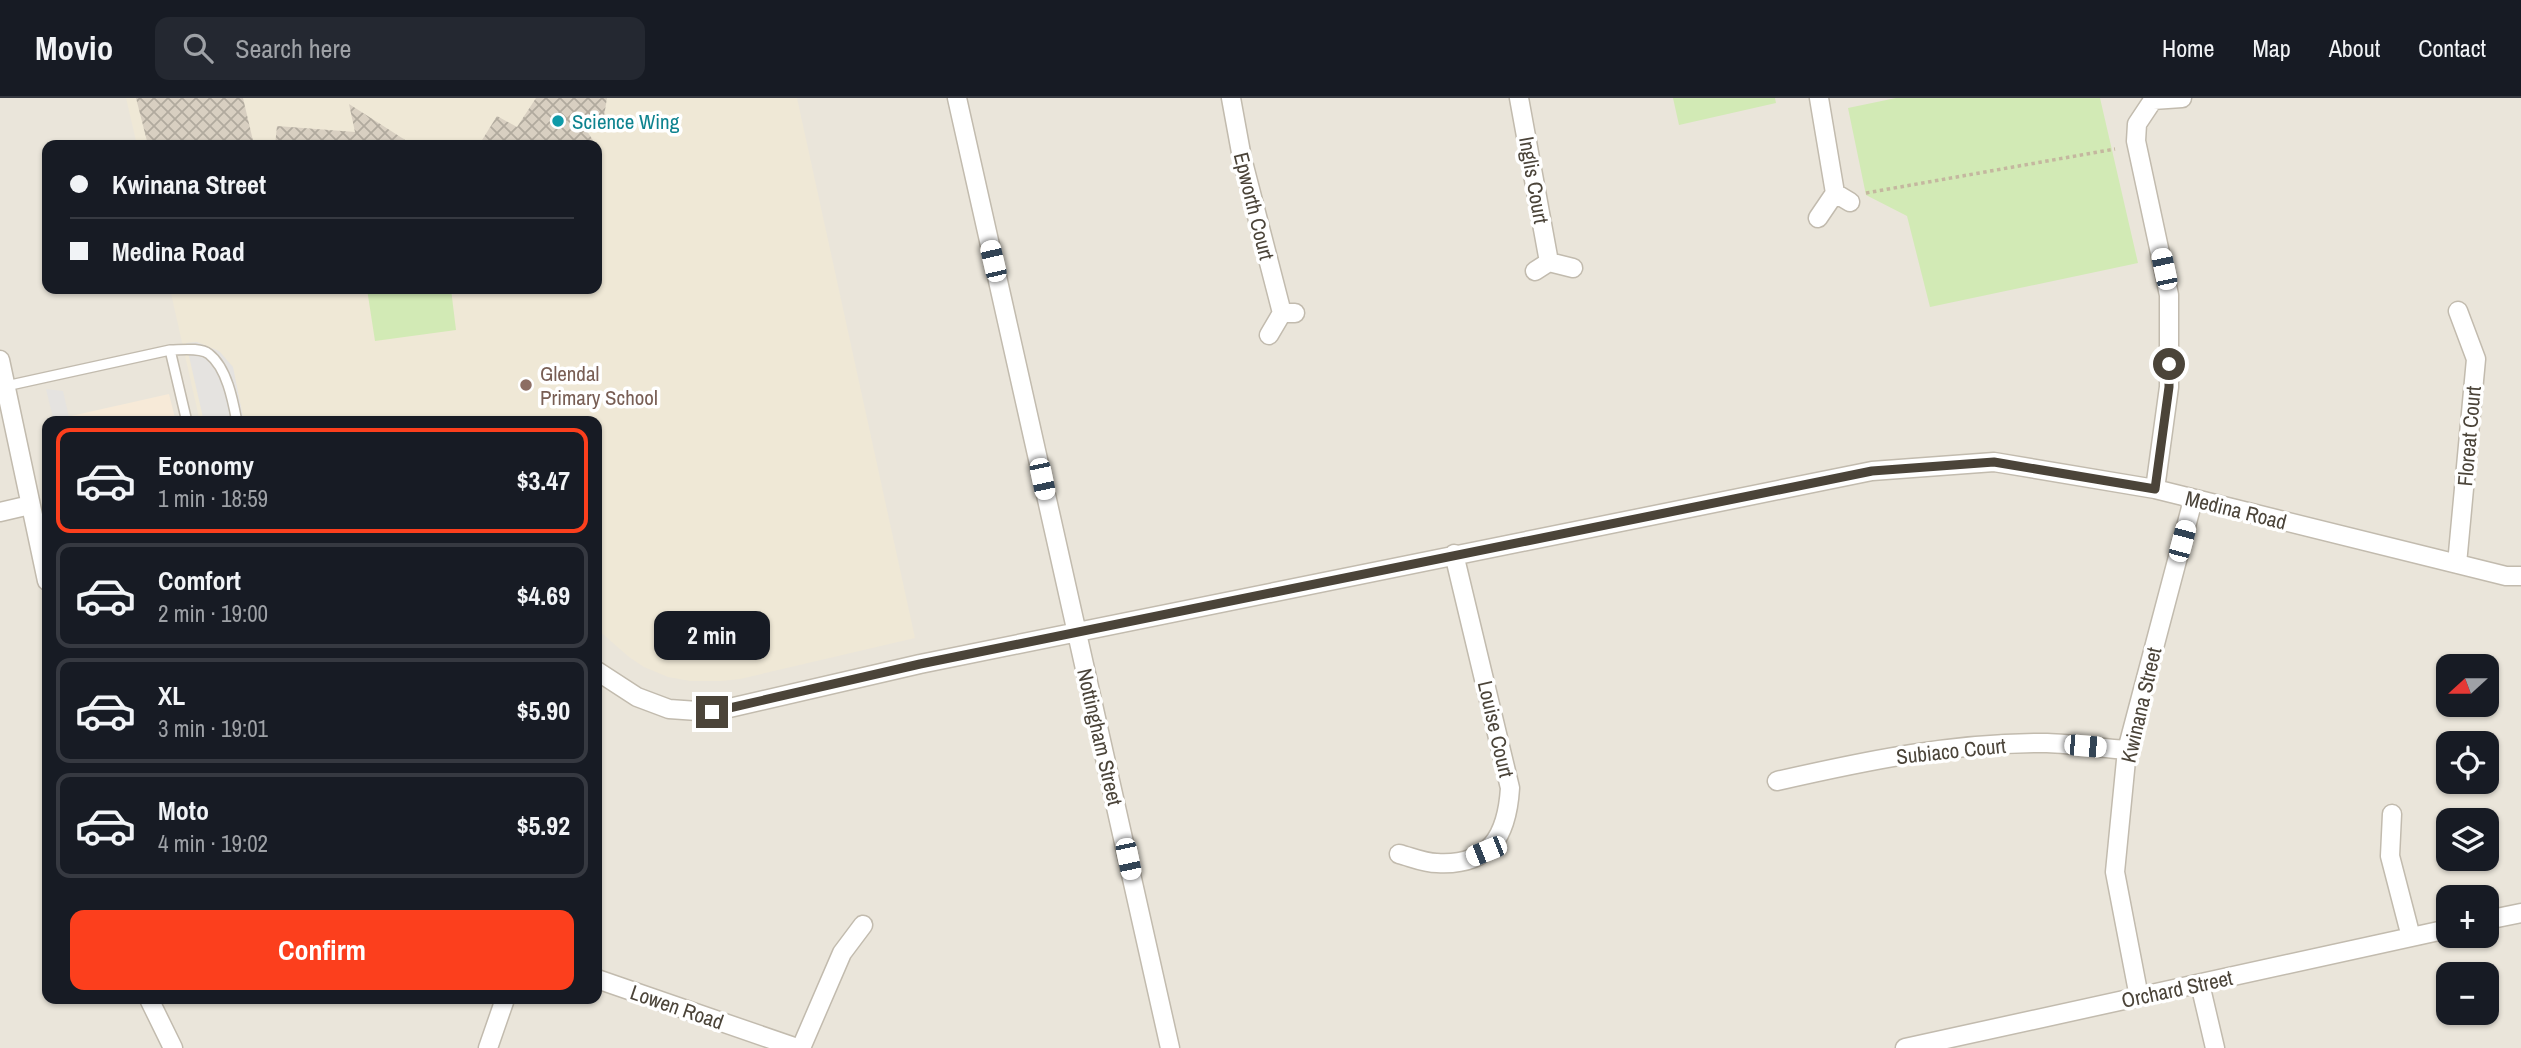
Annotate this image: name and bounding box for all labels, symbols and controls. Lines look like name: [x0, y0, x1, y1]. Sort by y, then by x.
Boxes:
search box: [155, 17, 645, 80]
text: Movio: [35, 26, 113, 70]
icon: search: [179, 29, 217, 67]
text: Search here: [235, 31, 351, 66]
text: Home: [2162, 32, 2214, 64]
text: Map: [2252, 32, 2291, 64]
text: About: [2329, 32, 2380, 64]
text: Contact: [2418, 32, 2486, 64]
place label: Science Wing: [572, 107, 680, 136]
marker: Science Wing: [550, 113, 566, 129]
street label: Inglis Court: [1512, 134, 1556, 226]
street label: Epworth Court: [1227, 149, 1281, 263]
text: Kwinana Street: [112, 167, 266, 202]
text: Medina Road: [112, 234, 245, 269]
car: [979, 238, 1008, 284]
car: [2150, 246, 2179, 292]
route start: [2153, 348, 2185, 380]
place label: Glendal Primary School: [540, 359, 658, 412]
marker: Glendal Primary School: [518, 377, 534, 393]
street label: Floreat Court: [2450, 384, 2488, 487]
text: Economy: [158, 448, 254, 483]
icon: car: [74, 449, 137, 512]
car: [1028, 456, 1057, 502]
text: $3.47: [517, 463, 570, 498]
text: 1 min · 18:59: [158, 483, 268, 514]
street label: Medina Road: [2182, 483, 2290, 537]
car: [2167, 518, 2198, 564]
text: Comfort: [158, 563, 241, 598]
icon: car: [74, 564, 137, 627]
text: $4.69: [517, 578, 570, 613]
text: 2 min · 19:00: [158, 598, 268, 629]
callout: 2 min: [654, 610, 770, 660]
text: 2 min: [687, 620, 737, 651]
street label: Kwinana Street: [2114, 644, 2168, 766]
north arrow: [2436, 654, 2499, 718]
map controls: [2436, 654, 2499, 1025]
street label: Nottingham Street: [1070, 666, 1130, 809]
text: XL: [158, 678, 185, 713]
street label: Louise Court: [1471, 678, 1521, 780]
icon: car: [74, 679, 137, 742]
text: $5.90: [517, 693, 570, 728]
route end: [696, 696, 728, 728]
text: 3 min · 19:01: [158, 713, 268, 744]
street label: Subiaco Court: [1895, 731, 2007, 771]
button: locate: [2436, 731, 2499, 794]
car: [2064, 734, 2107, 758]
text: Moto: [158, 793, 209, 828]
icon: car: [74, 794, 137, 857]
text: $5.92: [517, 808, 570, 843]
button: layers: [2436, 808, 2499, 871]
text: 4 min · 19:02: [158, 828, 268, 859]
car: [1463, 833, 1510, 869]
car: [1114, 836, 1143, 882]
button: +: [2436, 885, 2499, 948]
button: Confirm: [70, 910, 574, 990]
button: −: [2436, 962, 2499, 1025]
street label: Orchard Street: [2119, 963, 2235, 1015]
street label: Lowen Road: [627, 978, 727, 1036]

